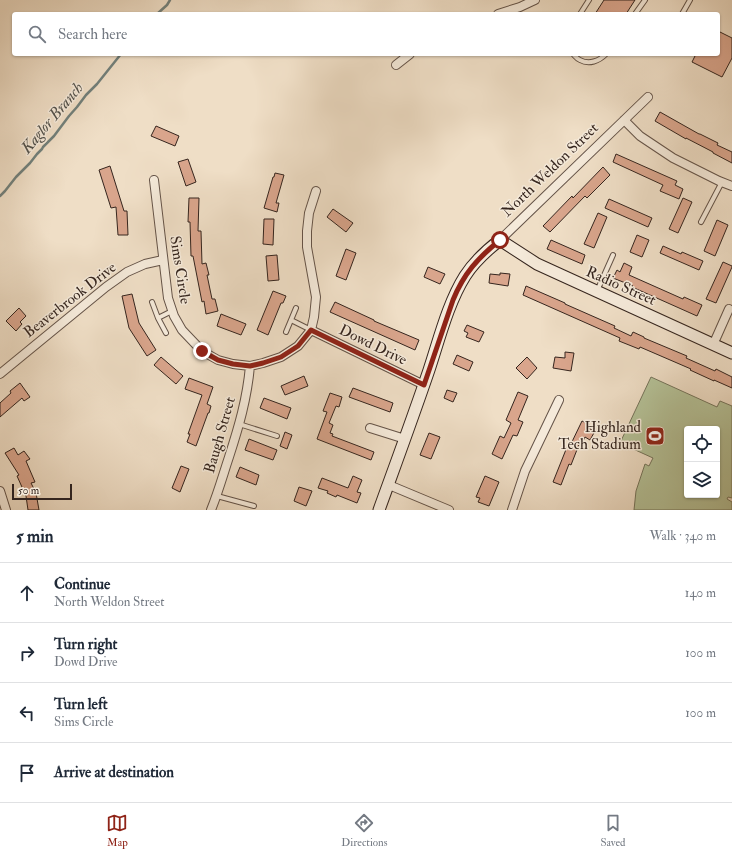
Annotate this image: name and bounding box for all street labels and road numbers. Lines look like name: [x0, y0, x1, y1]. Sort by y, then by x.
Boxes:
street label: North Weldon Street: [498, 119, 603, 221]
street label: Sims Circle: [165, 235, 195, 305]
street label: Beaverbrook Drive: [20, 258, 120, 342]
street label: Radio Street: [583, 262, 659, 310]
street label: Dowd Drive: [336, 320, 410, 370]
street label: Baugh Street: [200, 395, 240, 475]

